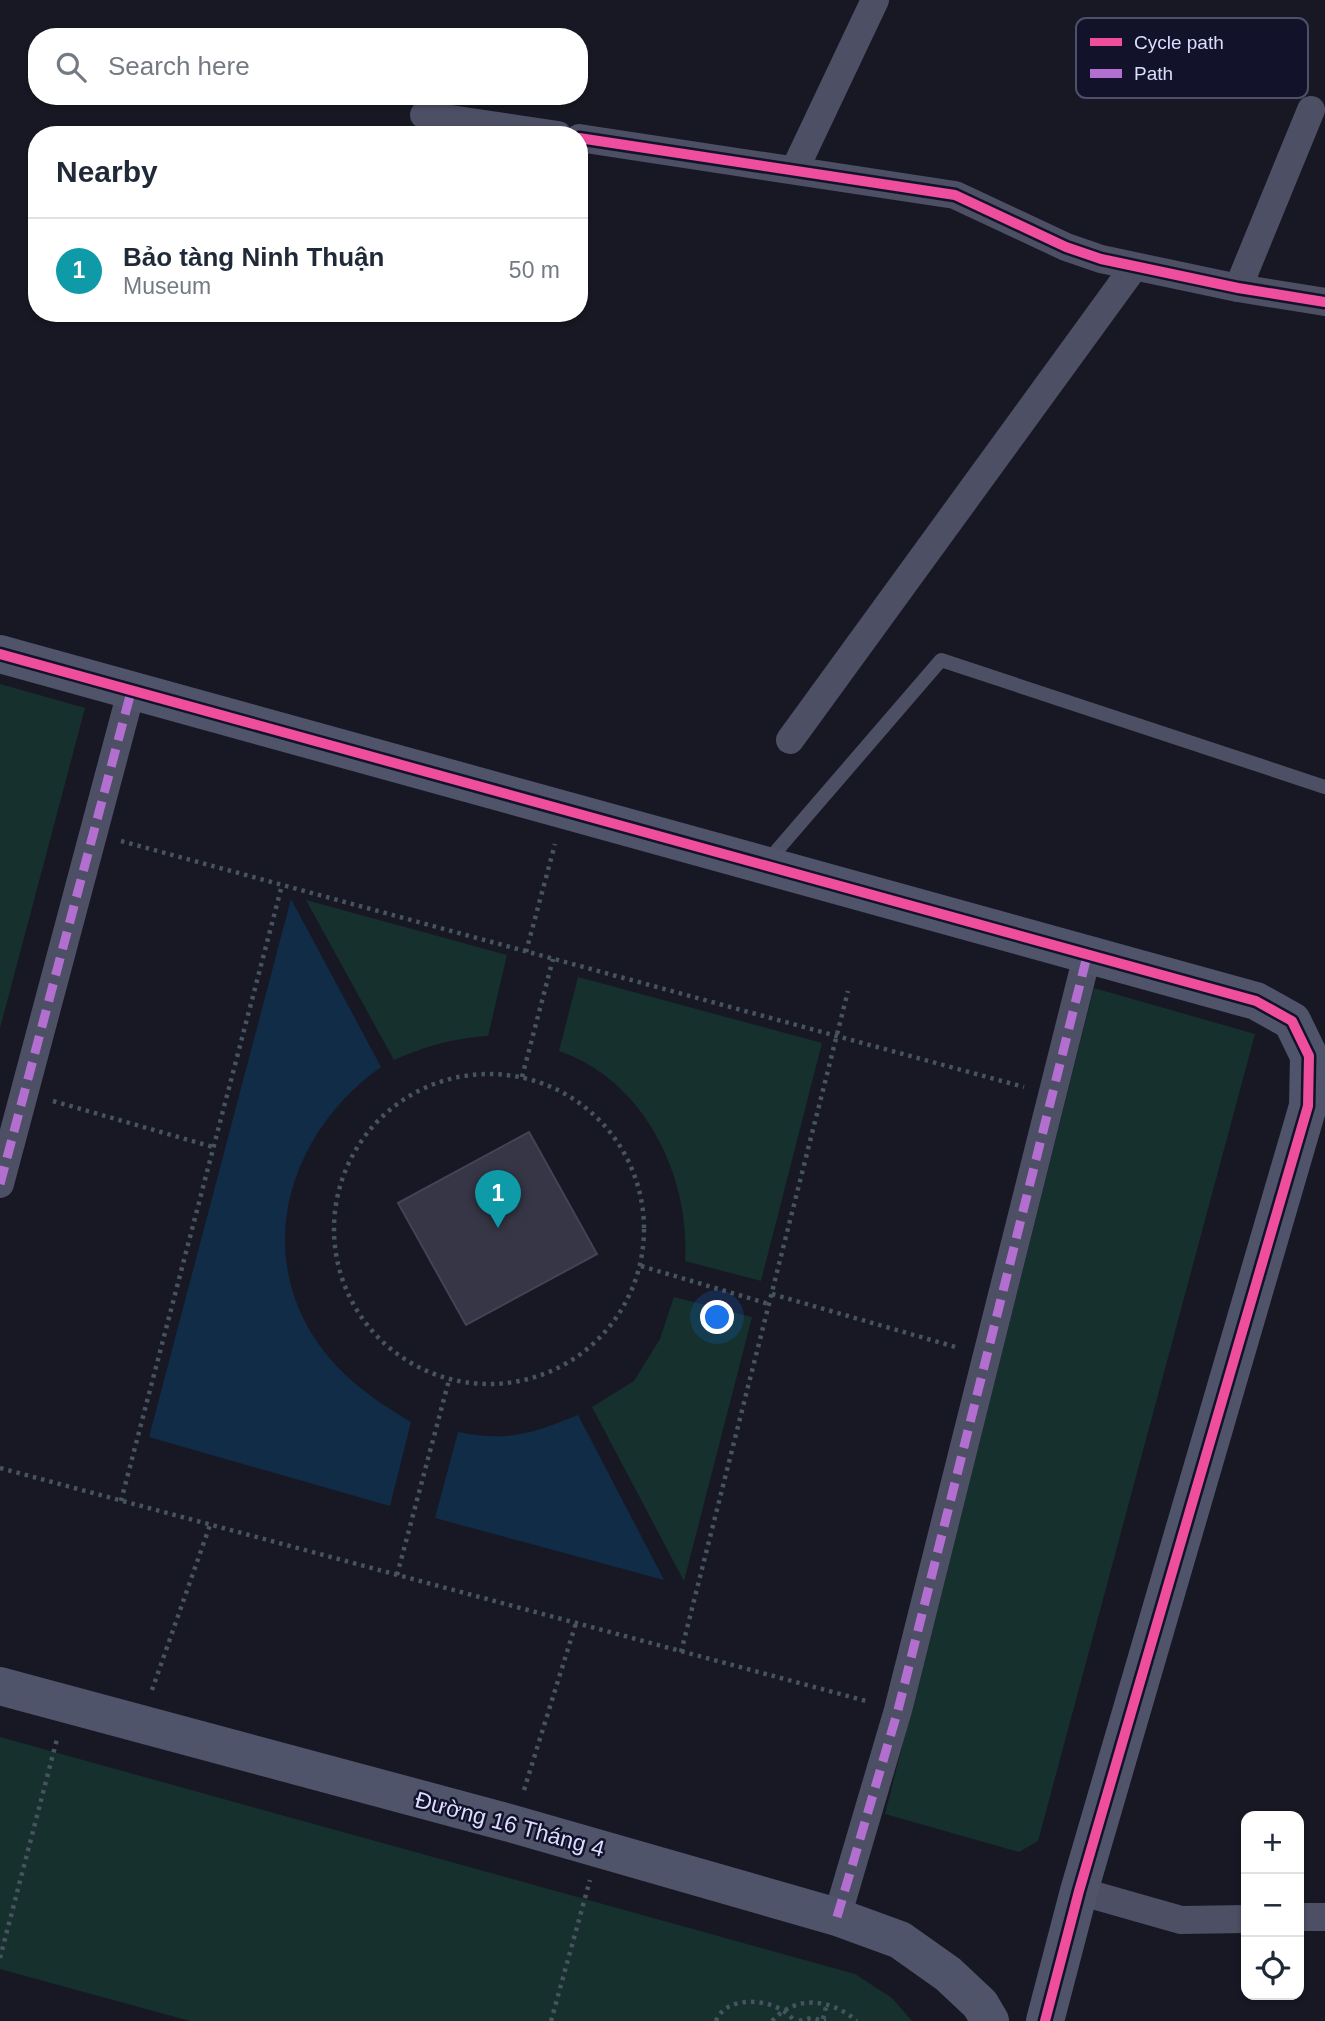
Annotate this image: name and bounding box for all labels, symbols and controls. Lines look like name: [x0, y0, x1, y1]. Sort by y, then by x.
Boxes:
legend: [1076, 18, 1308, 98]
search box: [28, 28, 588, 105]
text: Cycle path: [1134, 32, 1224, 53]
icon: search: [52, 48, 90, 86]
text: Search here: [108, 51, 250, 81]
text: Path: [1134, 63, 1173, 84]
text: Nearby: [56, 155, 158, 188]
text: Bảo tàng Ninh Thuận: [123, 242, 384, 272]
text: 1: [73, 257, 85, 283]
text: 50 m: [509, 257, 560, 283]
text: Museum: [123, 273, 211, 299]
pin: 1: [475, 1170, 521, 1228]
your location: [700, 1300, 734, 1334]
street label: Đường 16 Tháng 4: [412, 1786, 608, 1862]
map controls: [1241, 1811, 1304, 2000]
button: +: [1241, 1811, 1304, 1874]
button: −: [1241, 1874, 1304, 1937]
button: locate: [1241, 1937, 1304, 2000]

